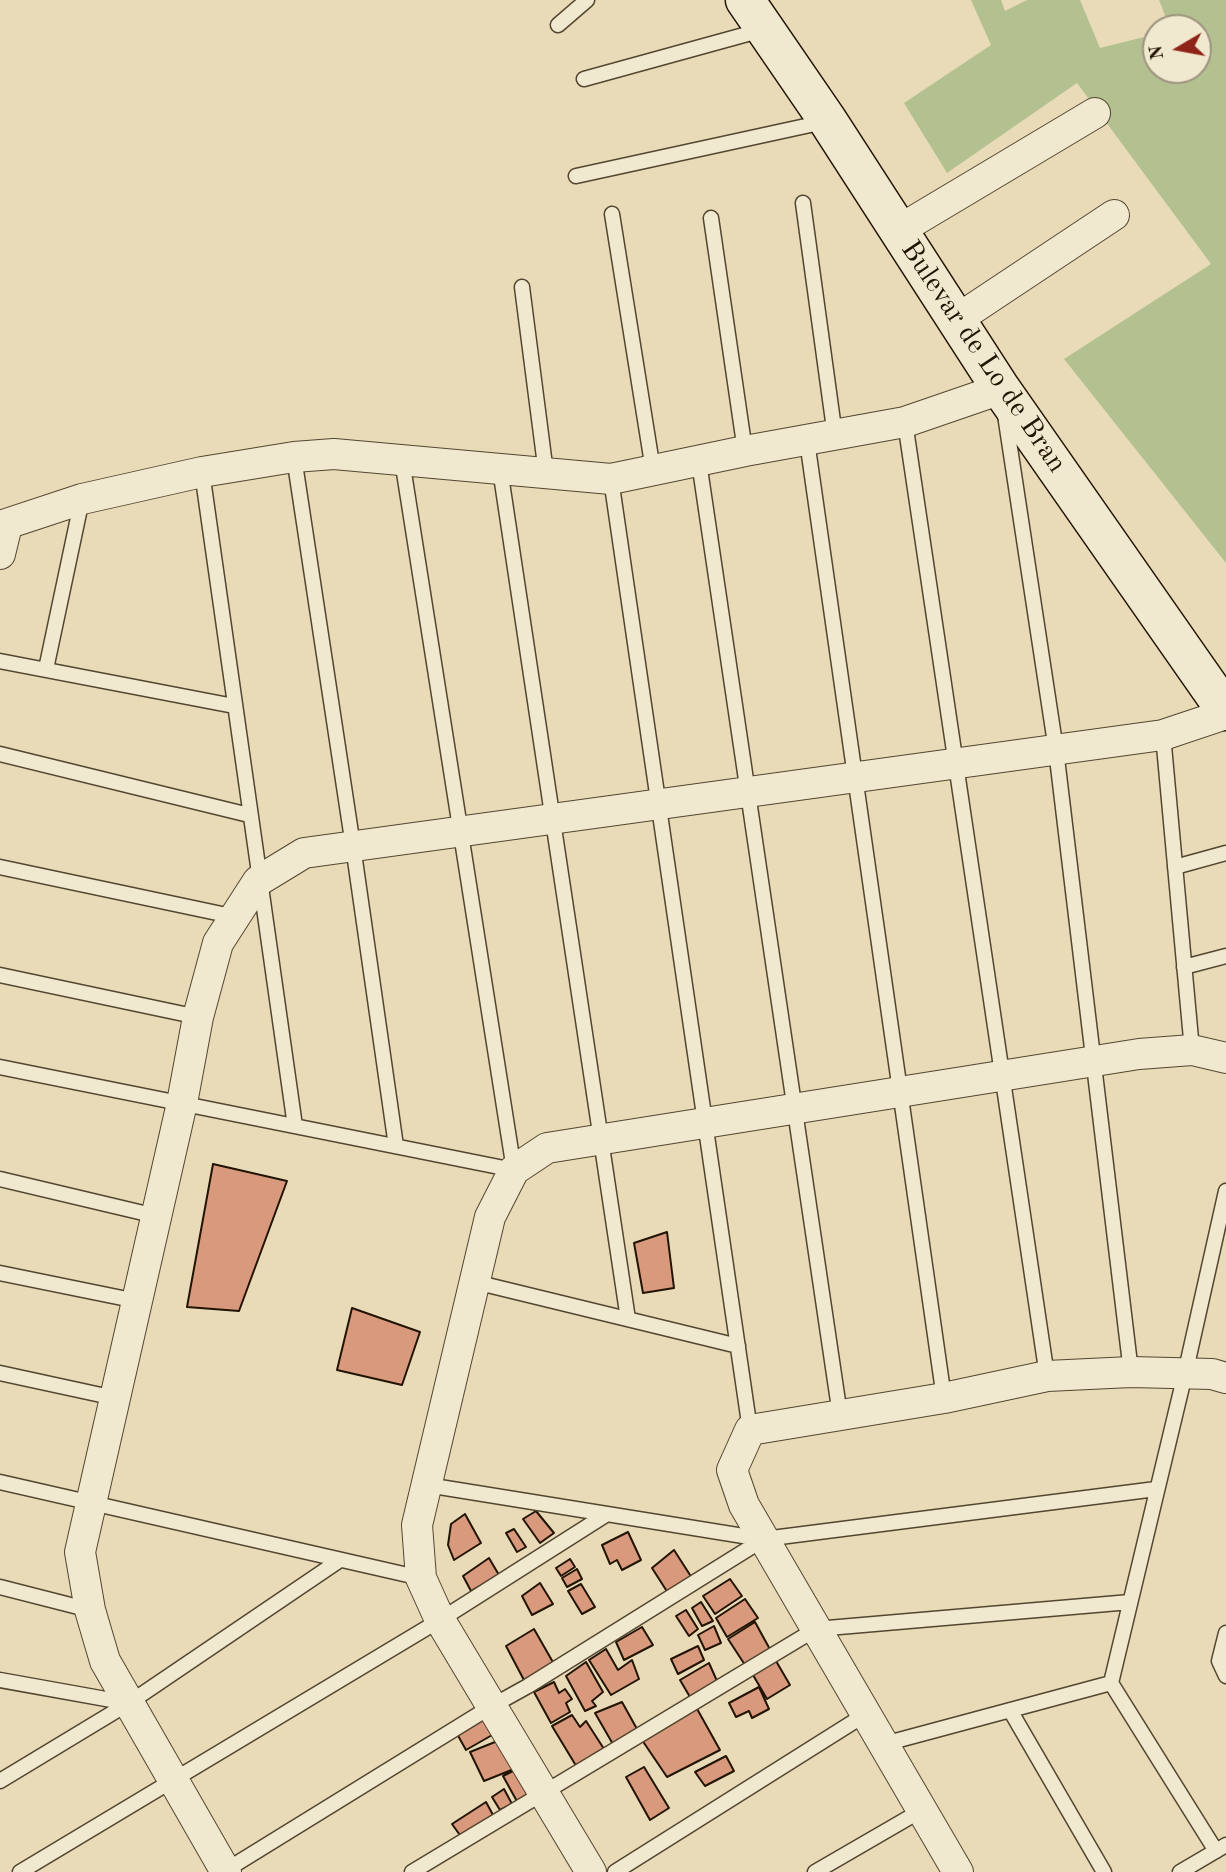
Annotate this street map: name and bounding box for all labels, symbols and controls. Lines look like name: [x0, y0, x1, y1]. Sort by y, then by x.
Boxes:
north arrow: [1142, 14, 1212, 84]
text: N: [1147, 44, 1168, 61]
street label: Bulevar de Lo de Bran: [893, 235, 1073, 479]

